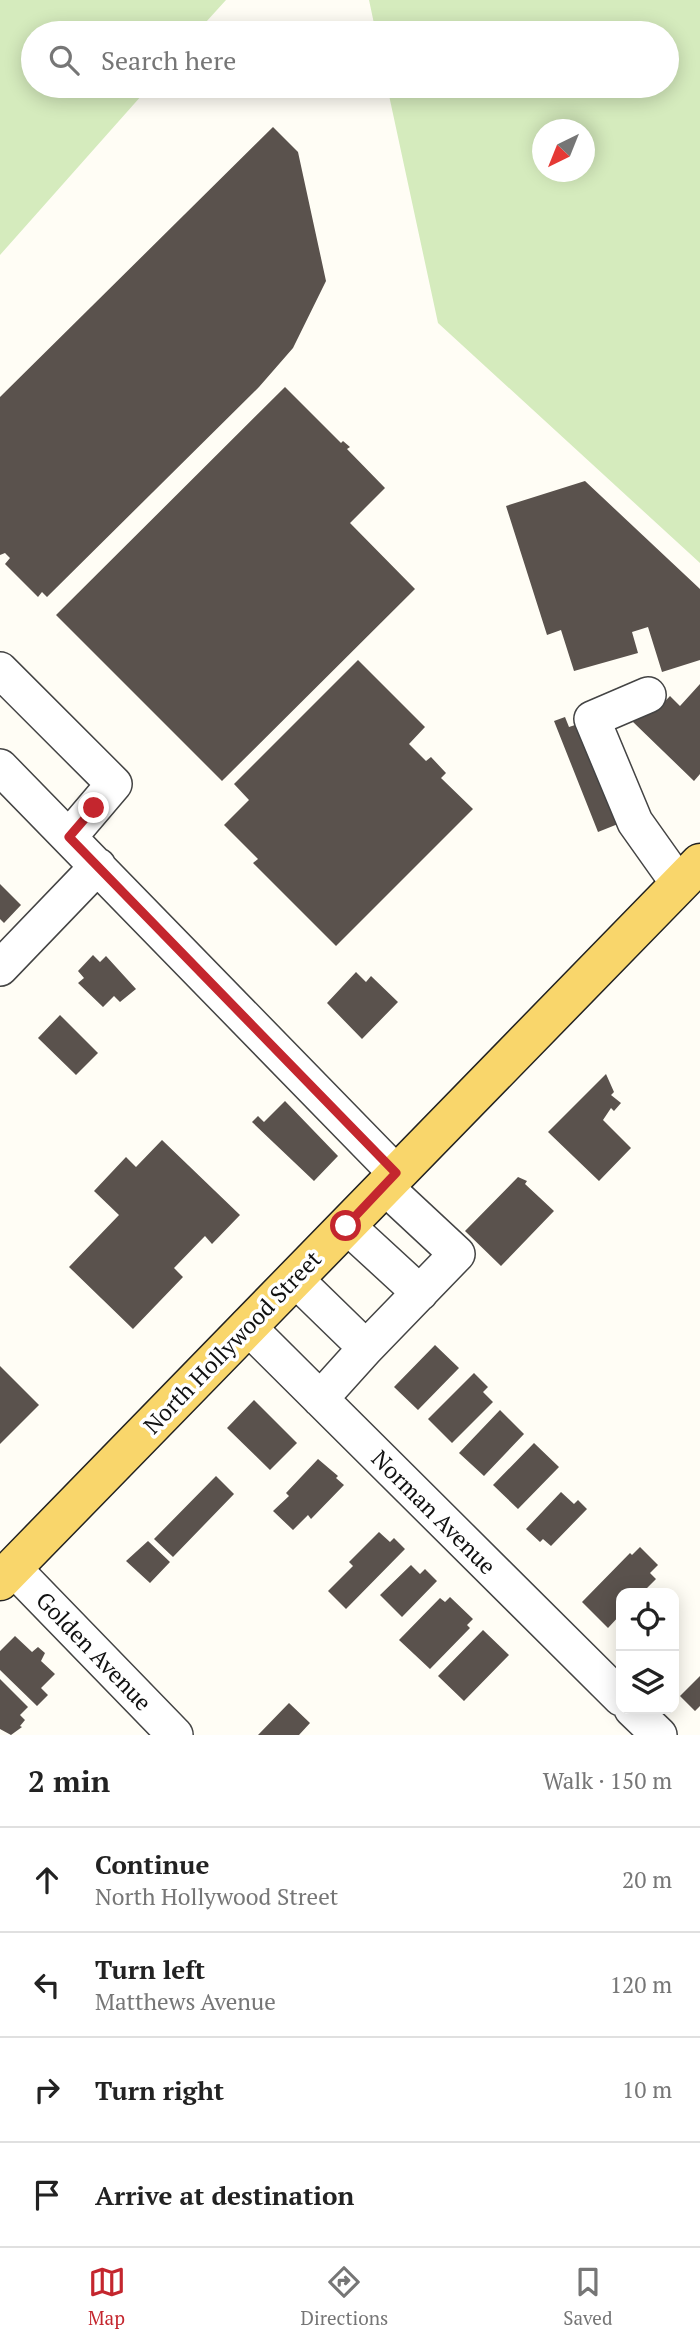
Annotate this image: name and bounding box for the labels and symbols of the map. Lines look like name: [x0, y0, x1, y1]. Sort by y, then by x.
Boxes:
north arrow: [532, 119, 595, 182]
route end: [78, 792, 109, 823]
route start: [330, 1210, 361, 1241]
street label: North Hollywood Street: [136, 1243, 328, 1440]
street label: Norman Avenue: [365, 1443, 503, 1581]
street label: Golden Avenue: [29, 1585, 159, 1717]

